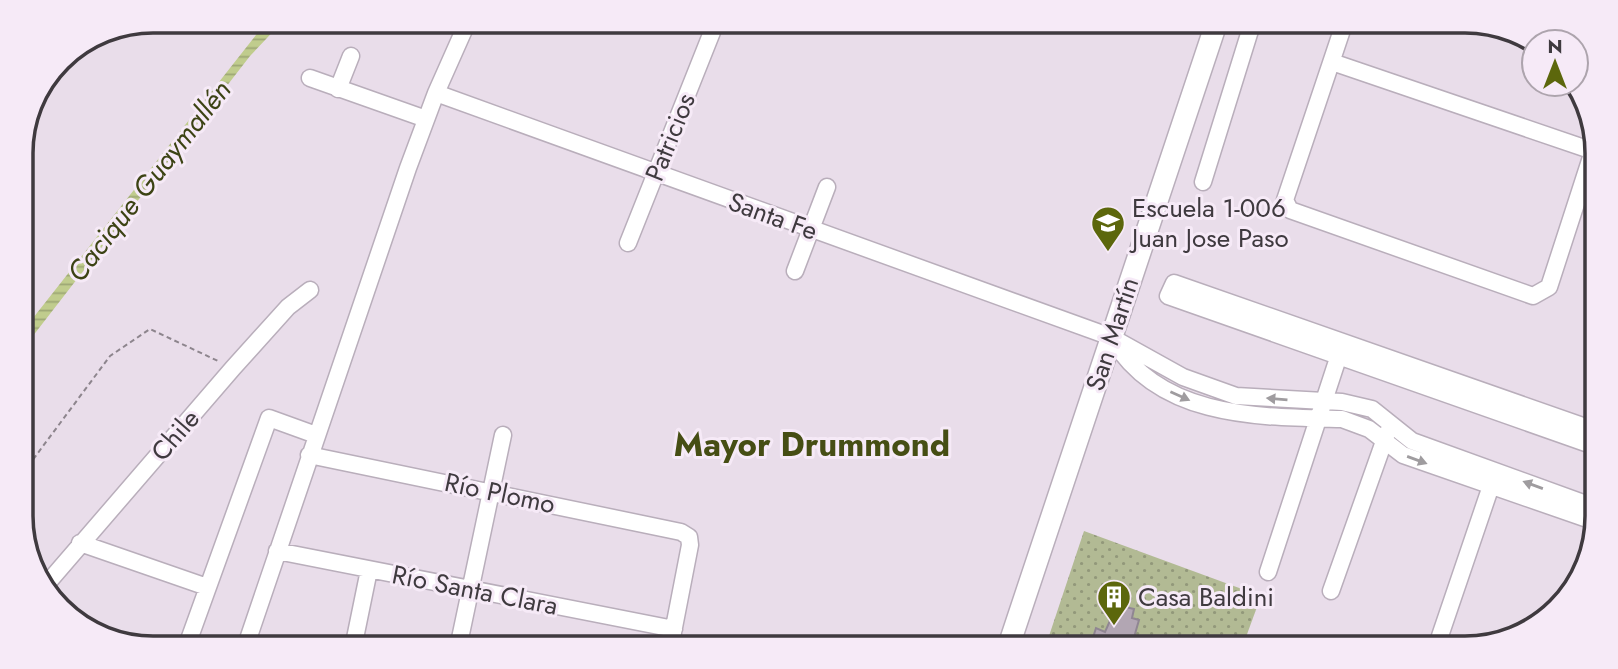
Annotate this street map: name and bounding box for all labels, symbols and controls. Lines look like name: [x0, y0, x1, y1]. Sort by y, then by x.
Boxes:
north arrow: [1520, 28, 1590, 98]
text: N: [1547, 33, 1563, 60]
water label: Cacique Guaymallén: [57, 71, 241, 291]
street label: Patricios: [635, 87, 705, 187]
street label: Santa Fe: [723, 182, 823, 250]
place label: Escuela 1-006 Juan Jose Paso: [1129, 189, 1289, 257]
school or university icon: Escuela 1-006 Juan Jose Paso: [1089, 204, 1127, 253]
street label: San Martín: [1076, 272, 1148, 396]
one-way arrow: [1170, 390, 1191, 401]
one-way arrow: [1266, 393, 1288, 404]
street label: Chile: [142, 401, 208, 469]
district label: Mayor Drummond: [674, 421, 950, 468]
one-way arrow: [1407, 455, 1428, 466]
street label: Río Plomo: [441, 463, 559, 523]
one-way arrow: [1522, 479, 1543, 490]
street label: Río Santa Clara: [389, 555, 561, 625]
building icon: Casa Baldini: [1095, 578, 1133, 627]
place label: Casa Baldini: [1138, 578, 1274, 616]

